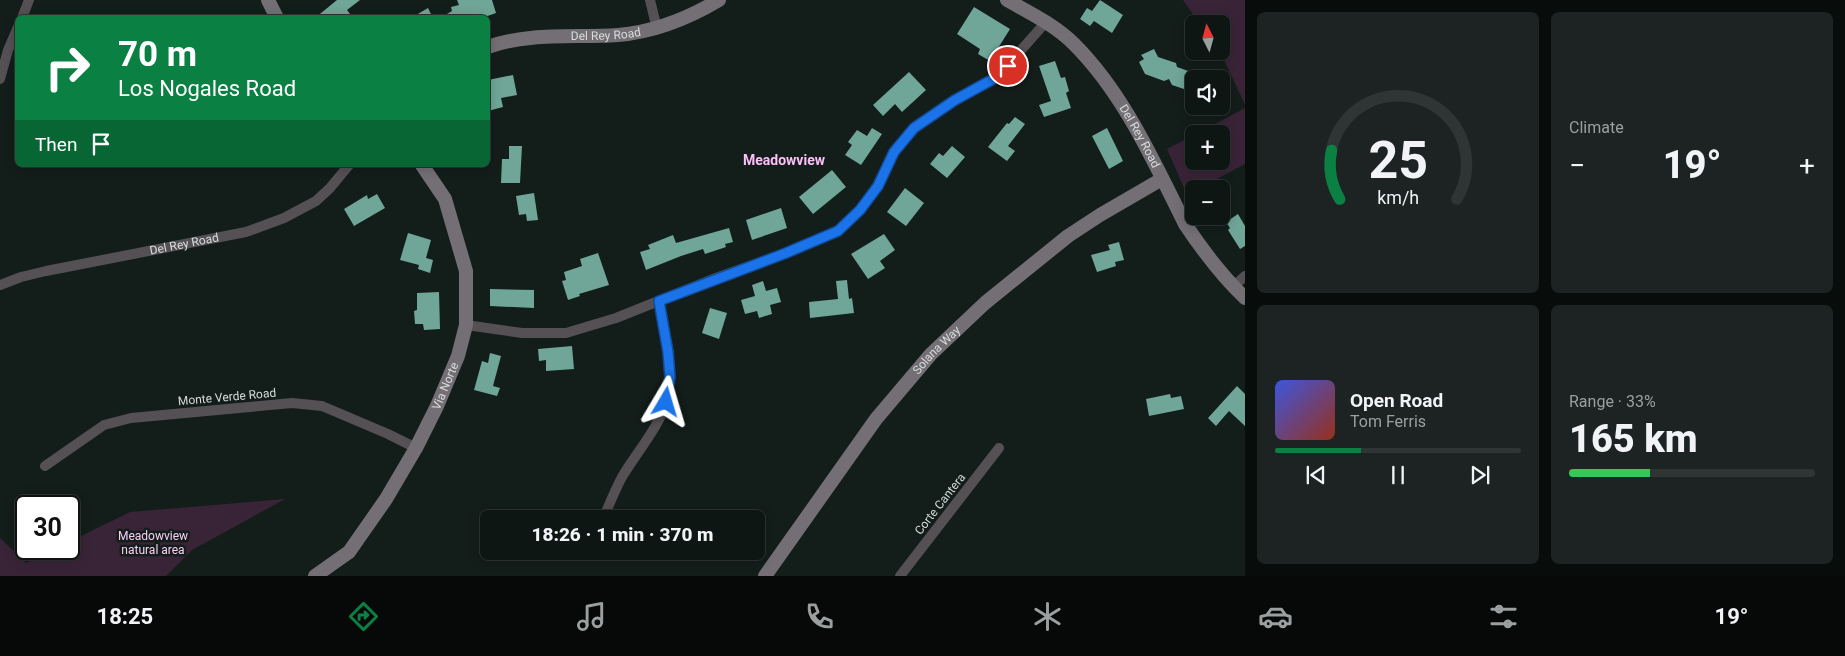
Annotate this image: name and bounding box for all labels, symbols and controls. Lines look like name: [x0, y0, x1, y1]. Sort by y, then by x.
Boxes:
north arrow: [1185, 15, 1230, 60]
map controls: [1185, 15, 1230, 225]
street label: Del Rey Road: [571, 25, 642, 43]
text: 70 m: [118, 34, 197, 75]
icon: right: [35, 35, 100, 100]
pin: [987, 45, 1029, 87]
icon: arrive: [994, 52, 1022, 80]
button: sound: [1185, 70, 1230, 115]
text: Los Nogales Road: [118, 76, 296, 101]
street label: Del Rey Road: [1116, 102, 1163, 170]
text: Climate: [1569, 118, 1624, 137]
button: +: [1185, 125, 1230, 170]
icon: arrive: [87, 130, 115, 158]
text: 25: [1368, 130, 1428, 191]
text: Then: [35, 133, 77, 156]
text: 19°: [1663, 143, 1721, 187]
text: −: [1569, 149, 1585, 182]
text: +: [1799, 149, 1815, 182]
district label: Meadowview: [743, 152, 826, 168]
button: −: [1185, 180, 1230, 225]
text: km/h: [1377, 187, 1419, 208]
street label: Del Rey Road: [148, 230, 220, 258]
street label: Solana Way: [910, 323, 963, 377]
street label: Via Norte: [429, 360, 462, 412]
position arrow: [639, 375, 691, 427]
street label: Monte Verde Road: [177, 386, 277, 408]
text: Open Road: [1350, 389, 1443, 412]
text: Range · 33%: [1569, 392, 1656, 411]
text: Tom Ferris: [1350, 412, 1426, 431]
text: 165 km: [1569, 417, 1698, 461]
icon: previous: [1302, 461, 1330, 489]
icon: pause: [1384, 461, 1412, 489]
icon: next: [1466, 461, 1494, 489]
street label: Corte Cantera: [912, 471, 968, 537]
speed limit sign: 30: [15, 495, 80, 560]
text: 18:26 · 1 min · 370 m: [531, 523, 714, 546]
park label: Meadowview natural area: [118, 529, 188, 557]
icon: directions: [346, 599, 381, 634]
icon: music: [574, 599, 609, 634]
icon: phone: [802, 599, 837, 634]
icon: climate: [1030, 599, 1065, 634]
icon: car: [1258, 599, 1293, 634]
icon: filters: [1486, 599, 1521, 634]
text: 18:25: [97, 604, 153, 629]
text: 19°: [1715, 604, 1748, 629]

